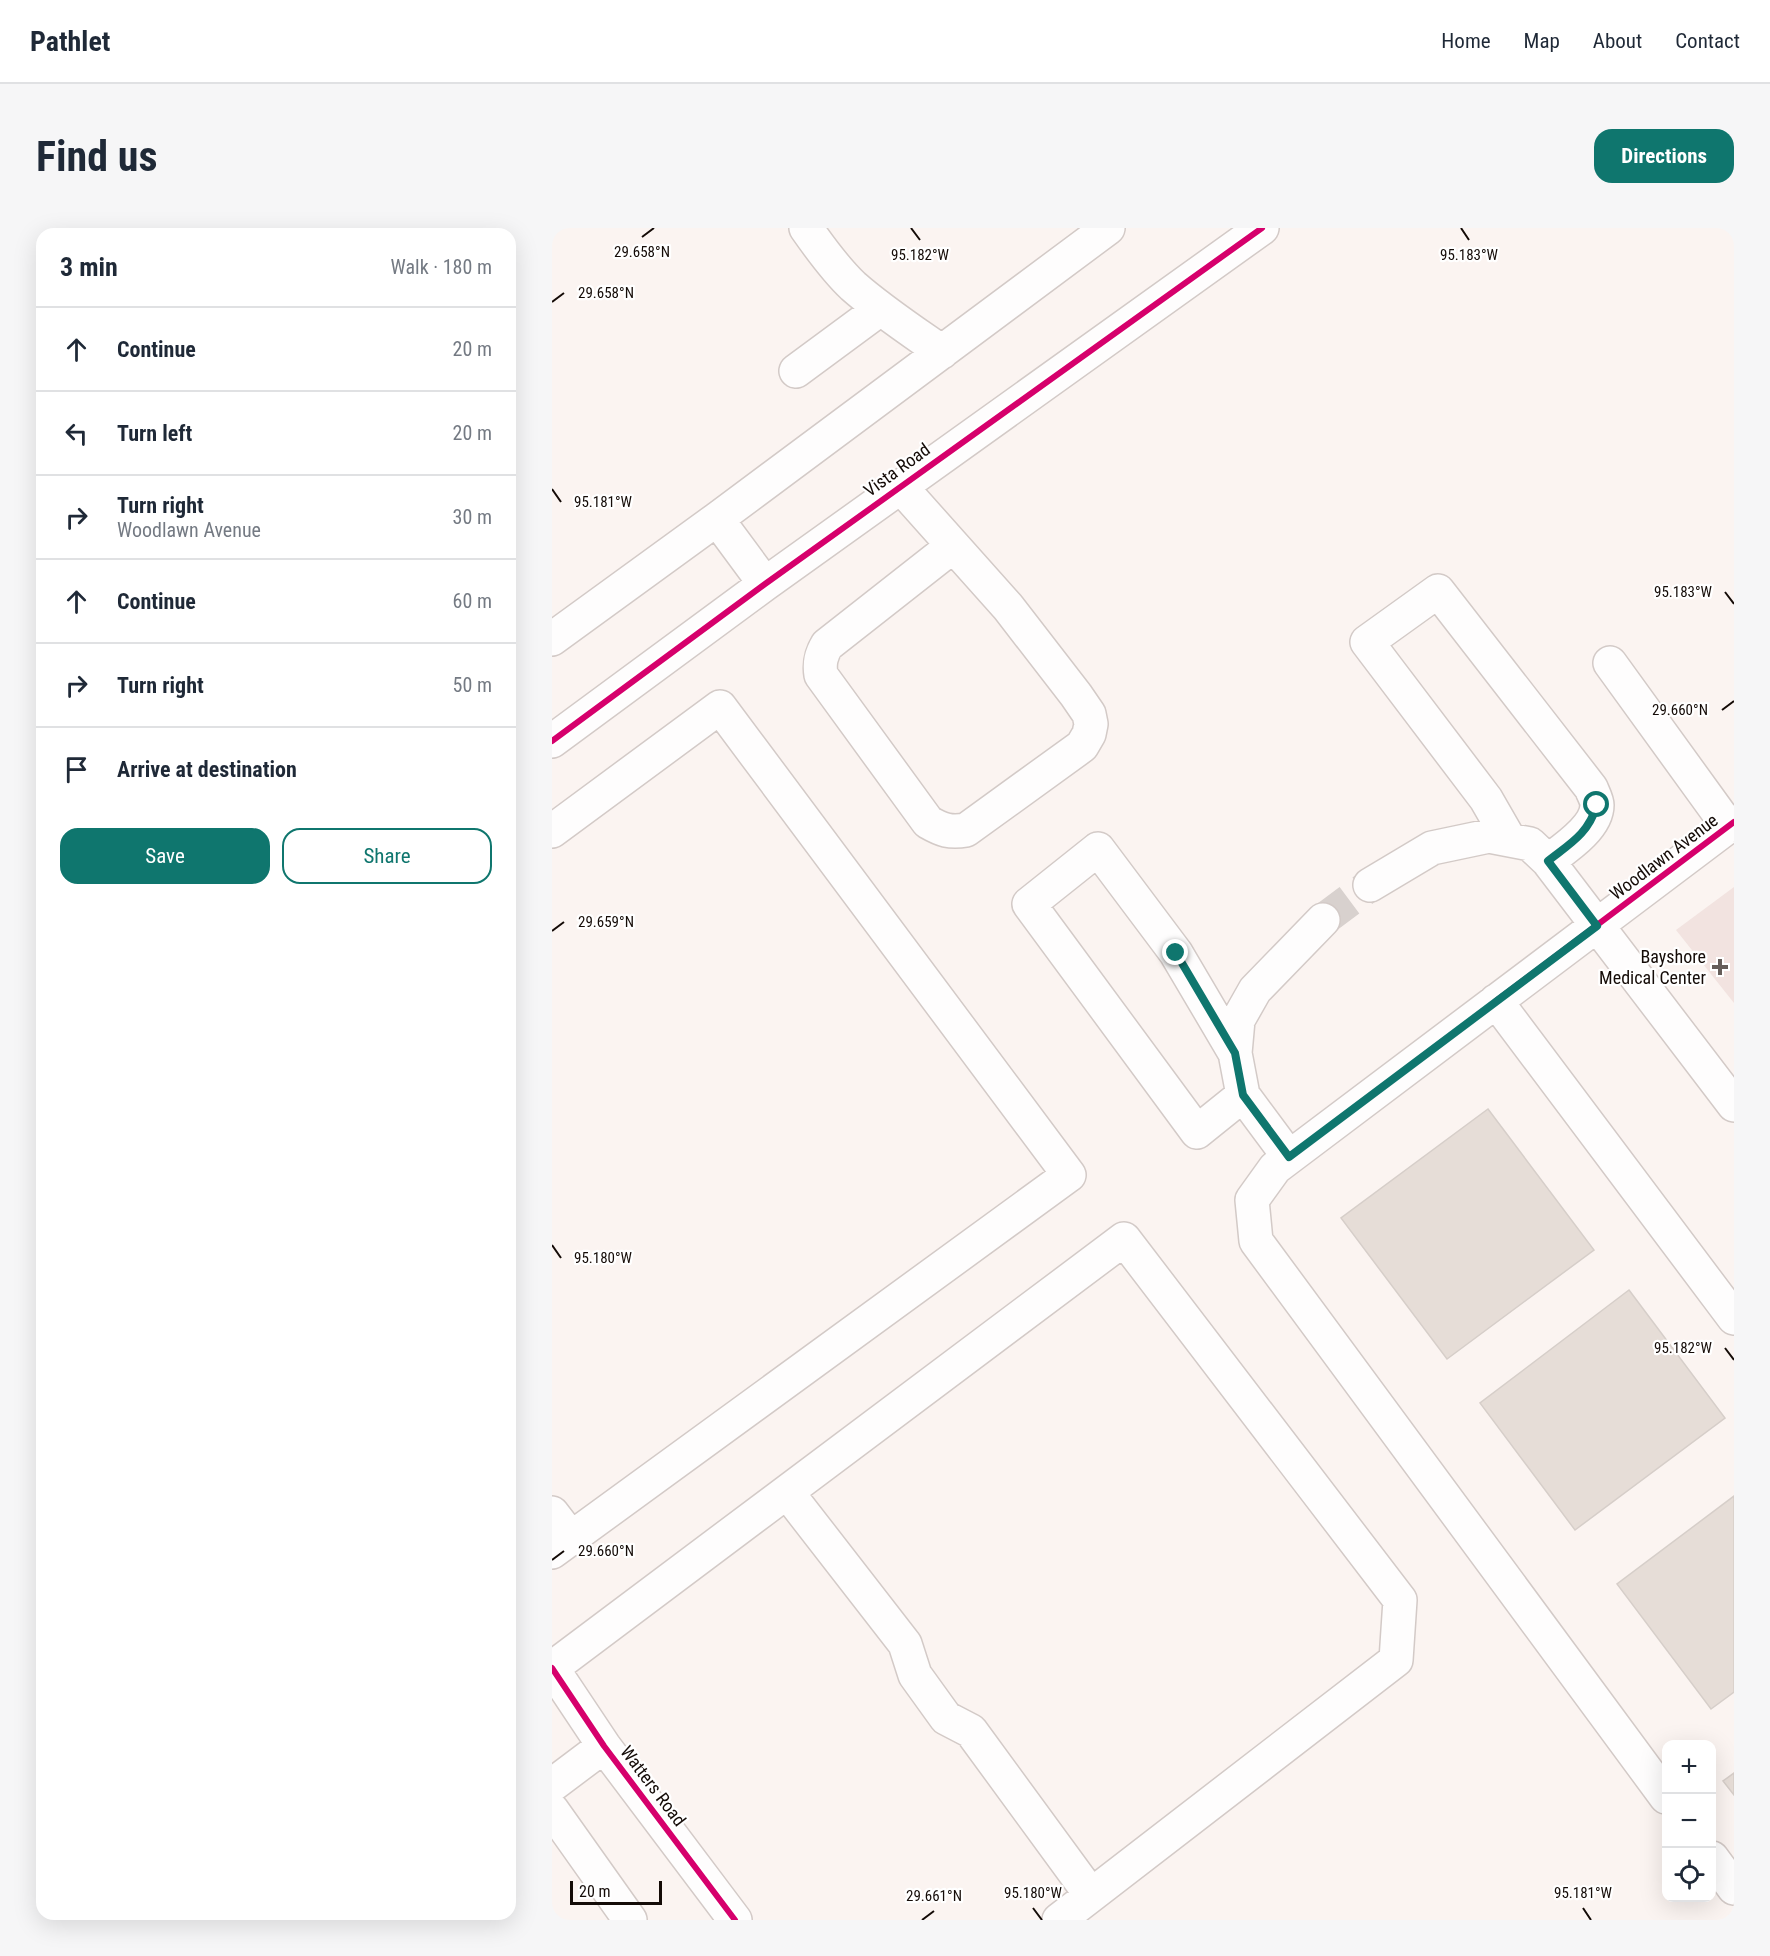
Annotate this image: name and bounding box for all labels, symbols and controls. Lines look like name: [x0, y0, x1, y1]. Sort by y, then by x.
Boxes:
text: Pathlet: [30, 25, 110, 58]
text: Home: [1441, 29, 1491, 53]
text: Map: [1524, 29, 1560, 53]
text: About: [1593, 29, 1642, 53]
text: Contact: [1675, 29, 1740, 53]
button: Directions: [1594, 129, 1734, 183]
text: Find us: [36, 132, 157, 181]
text: 29.658°N: [614, 243, 670, 261]
text: 95.182°W: [891, 246, 950, 264]
text: 95.183°W: [1440, 246, 1499, 264]
text: 3 min: [60, 252, 118, 282]
text: Walk · 180 m: [391, 255, 492, 279]
text: 29.658°N: [578, 284, 634, 302]
icon: ahead: [60, 333, 93, 366]
text: Continue: [117, 337, 196, 362]
text: 20 m: [453, 337, 492, 361]
icon: left: [60, 417, 93, 450]
text: Turn left: [117, 421, 192, 446]
text: 20 m: [453, 421, 492, 445]
street label: Vista Road: [860, 439, 934, 501]
text: Turn right: [117, 493, 204, 518]
text: 95.181°W: [574, 493, 633, 511]
icon: right: [60, 501, 93, 534]
text: 30 m: [453, 505, 492, 529]
text: Woodlawn Avenue: [117, 518, 261, 542]
text: 95.183°W: [1654, 583, 1713, 601]
icon: ahead: [60, 585, 93, 618]
text: Continue: [117, 589, 196, 614]
text: 60 m: [453, 589, 492, 613]
icon: right: [60, 669, 93, 702]
text: Turn right: [117, 673, 204, 698]
text: 50 m: [453, 673, 492, 697]
text: 29.660°N: [1652, 701, 1708, 719]
icon: arrive: [60, 753, 93, 786]
text: Arrive at destination: [117, 757, 297, 782]
route start: [1583, 791, 1609, 817]
street label: Woodlawn Avenue: [1606, 809, 1722, 904]
button: Save: [60, 828, 270, 884]
button: Share: [282, 828, 492, 884]
text: 29.659°N: [578, 913, 634, 931]
route end: [1162, 939, 1188, 965]
place label: Bayshore Medical Center: [1599, 946, 1707, 988]
marker: Bayshore Medical Center: [1711, 958, 1729, 976]
text: 95.180°W: [574, 1249, 633, 1267]
text: 95.182°W: [1654, 1339, 1713, 1357]
text: 29.660°N: [578, 1542, 634, 1560]
map controls: [1662, 1740, 1716, 1902]
button: +: [1662, 1740, 1716, 1794]
street label: Watters Road: [616, 1741, 690, 1830]
button: −: [1662, 1794, 1716, 1848]
button: locate: [1662, 1848, 1716, 1902]
scale bar: [570, 1878, 662, 1906]
text: 20 m: [579, 1882, 611, 1901]
text: 95.180°W: [1004, 1884, 1063, 1902]
text: 95.181°W: [1554, 1884, 1613, 1902]
text: 29.661°N: [906, 1887, 962, 1905]

